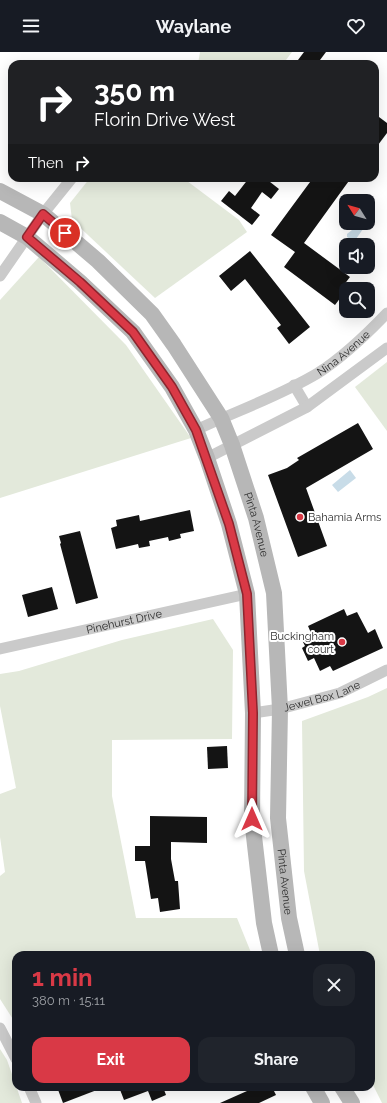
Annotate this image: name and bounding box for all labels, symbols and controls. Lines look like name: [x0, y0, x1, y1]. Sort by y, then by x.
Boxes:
icon: menu: [20, 15, 42, 37]
icon: heart: [345, 15, 367, 37]
text: Waylane: [156, 16, 231, 37]
text: 350 m: [94, 75, 175, 108]
icon: right: [28, 76, 80, 128]
text: Florin Drive West: [94, 109, 235, 130]
icon: right: [71, 152, 93, 174]
text: Then: [28, 154, 63, 172]
north arrow: [339, 194, 375, 230]
map controls: [339, 194, 375, 318]
pin: [48, 216, 82, 250]
icon: arrive: [54, 222, 76, 244]
button: sound: [339, 238, 375, 274]
button: search: [339, 282, 375, 318]
street label: Nina Avenue: [314, 327, 373, 378]
street label: Pinta Avenue: [241, 490, 272, 559]
place label: Bahamia Arms: [308, 511, 381, 524]
marker: Bahamia Arms: [295, 512, 305, 522]
street label: Pinehurst Drive: [85, 607, 164, 636]
place label: Buckingham court: [270, 630, 334, 656]
marker: Buckingham court: [337, 637, 347, 647]
street label: Jewel Box Lane: [282, 678, 363, 714]
position arrow: [231, 798, 273, 840]
street label: Pinta Avenue: [275, 848, 295, 916]
text: 1 min: [32, 963, 93, 992]
button: close: [313, 964, 355, 1006]
text: 380 m · 15:11: [32, 993, 105, 1008]
button: Exit: [32, 1037, 190, 1083]
button: Share: [198, 1037, 355, 1083]

